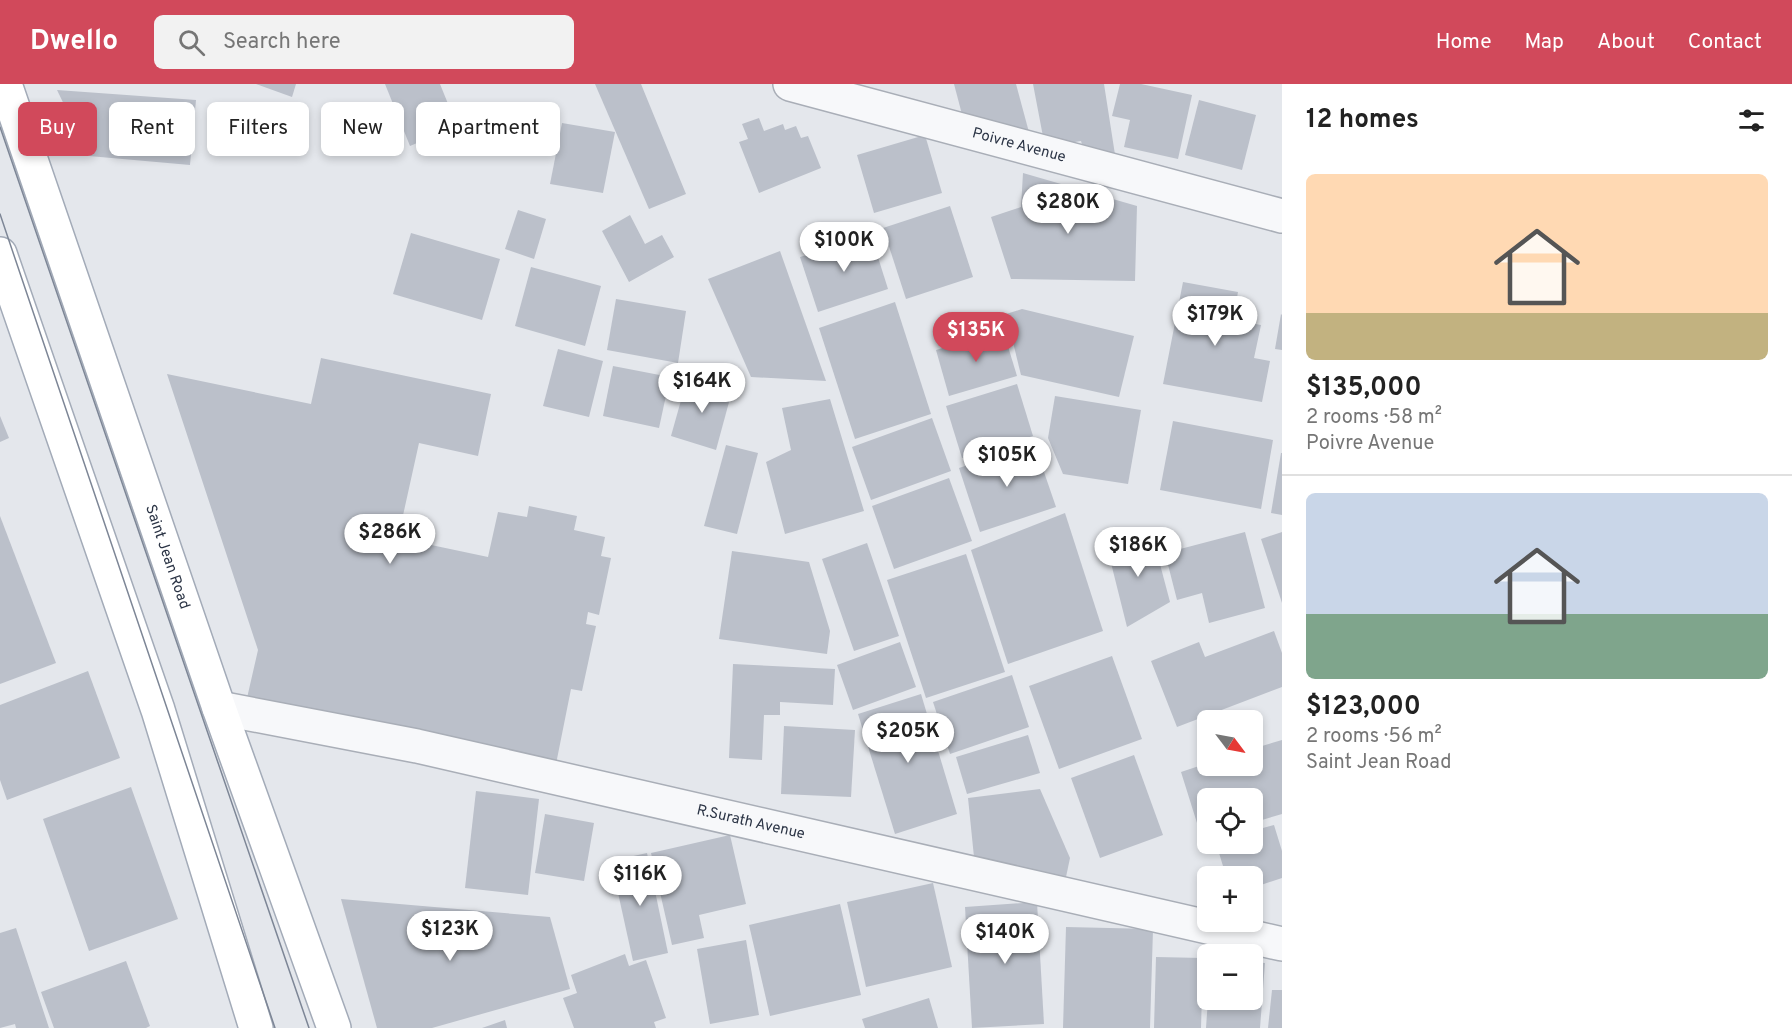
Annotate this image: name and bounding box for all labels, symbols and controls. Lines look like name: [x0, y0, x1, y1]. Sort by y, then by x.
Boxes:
search box: [154, 15, 574, 69]
text: Dwello: [30, 24, 118, 60]
icon: search: [175, 26, 208, 59]
text: Search here: [223, 29, 341, 56]
text: Home: [1436, 29, 1492, 56]
text: Map: [1525, 29, 1564, 56]
text: About: [1597, 29, 1655, 56]
text: Contact: [1688, 29, 1762, 56]
chip: Buy: [18, 102, 97, 156]
chip: Rent: [109, 102, 195, 156]
chip: Filters: [207, 102, 309, 156]
chip: New: [321, 102, 404, 156]
chip: Apartment: [416, 102, 560, 156]
text: 12 homes: [1306, 104, 1419, 137]
icon: filters: [1735, 104, 1768, 137]
street label: Poivre Avenue: [970, 124, 1068, 167]
pin: $280K: [1026, 184, 1110, 235]
text: $280K: [1036, 190, 1100, 216]
icon: home: [1483, 213, 1591, 321]
pin: $100K: [802, 222, 886, 273]
text: $100K: [814, 228, 874, 254]
pin: $179K: [1173, 296, 1257, 347]
text: $179K: [1186, 302, 1244, 328]
pin: $135K: [934, 312, 1018, 363]
text: $135K: [947, 318, 1005, 344]
pin: $164K: [660, 363, 744, 414]
text: $164K: [672, 369, 732, 395]
text: $135,000: [1306, 372, 1422, 405]
text: 2 rooms · 58 m²: [1306, 405, 1442, 431]
text: Poivre Avenue: [1306, 431, 1434, 457]
pin: $105K: [965, 437, 1049, 488]
text: $105K: [977, 443, 1037, 469]
street label: Saint Jean Road: [141, 502, 194, 612]
pin: $286K: [348, 514, 432, 565]
text: $286K: [358, 520, 422, 546]
pin: $186K: [1096, 527, 1180, 578]
icon: home: [1483, 532, 1591, 640]
text: $186K: [1108, 533, 1168, 559]
text: $123,000: [1306, 691, 1421, 724]
north arrow: [1197, 710, 1263, 776]
map controls: [1197, 710, 1263, 1010]
pin: $205K: [866, 713, 950, 764]
text: $205K: [876, 719, 940, 745]
text: 2 rooms · 56 m²: [1306, 724, 1442, 750]
text: Saint Jean Road: [1306, 750, 1451, 776]
button: locate: [1197, 788, 1263, 854]
street label: R.Surath Avenue: [695, 801, 807, 844]
pin: $116K: [598, 856, 682, 907]
text: $116K: [613, 862, 667, 888]
button: +: [1197, 866, 1263, 932]
pin: $123K: [408, 911, 492, 962]
pin: $140K: [963, 914, 1047, 965]
text: $123K: [421, 917, 479, 943]
text: $140K: [975, 920, 1035, 946]
button: −: [1197, 944, 1263, 1010]

